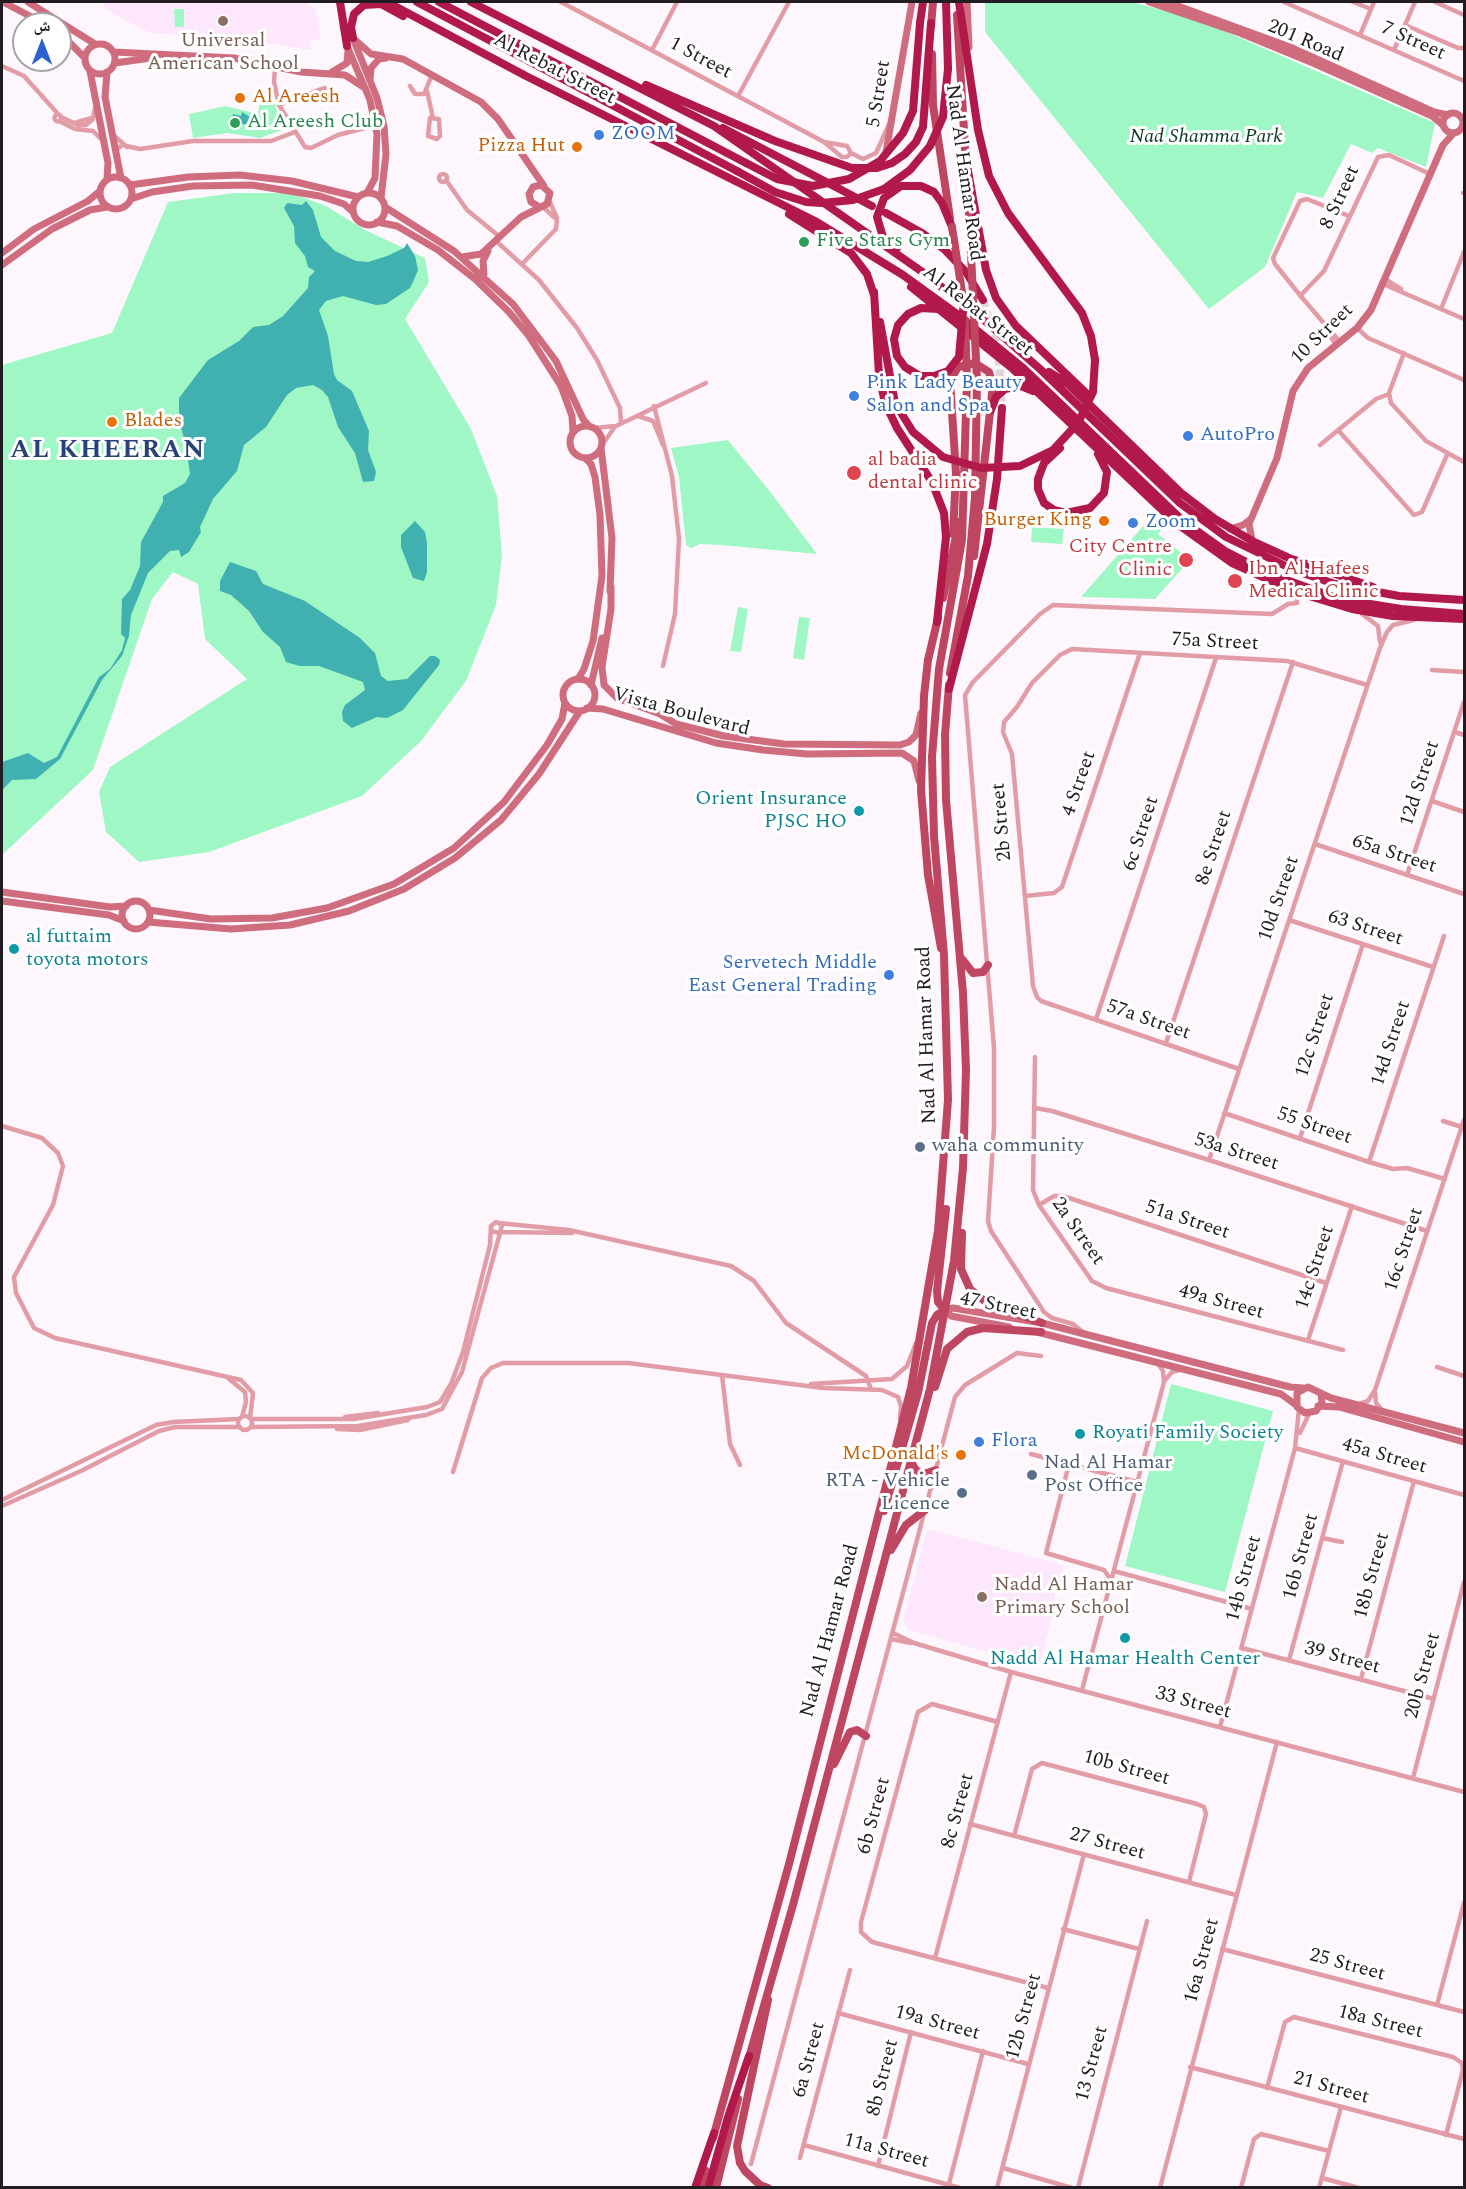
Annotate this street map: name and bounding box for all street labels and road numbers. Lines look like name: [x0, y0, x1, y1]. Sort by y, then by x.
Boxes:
street label: 201 Road: [1263, 15, 1347, 69]
street label: 7 Street: [1377, 17, 1449, 67]
street label: Al Rebat Street: [489, 29, 619, 111]
street label: 1 Street: [665, 33, 735, 85]
street label: 5 Street: [863, 59, 897, 129]
street label: Nad Al Hamar Road: [939, 83, 987, 263]
street label: 8 Street: [1316, 162, 1366, 234]
street label: Al Rebat Street: [917, 261, 1037, 363]
street label: 10 Street: [1287, 299, 1359, 371]
street label: 75a Street: [1171, 629, 1259, 657]
street label: Vista Boulevard: [610, 683, 752, 743]
street label: 12d Street: [1396, 738, 1446, 830]
street label: 4 Street: [1058, 748, 1102, 820]
street label: 2b Street: [988, 782, 1018, 862]
street label: 6c Street: [1119, 794, 1165, 874]
street label: 8e Street: [1192, 808, 1238, 888]
street label: 65a Street: [1349, 830, 1439, 880]
street label: 10d Street: [1254, 853, 1306, 945]
street label: 63 Street: [1324, 906, 1406, 952]
street label: Nad Al Hamar Road: [913, 945, 943, 1125]
street label: 12c Street: [1291, 991, 1341, 1081]
street label: 57a Street: [1103, 995, 1193, 1047]
street label: 14d Street: [1367, 998, 1417, 1090]
street label: 55 Street: [1273, 1103, 1355, 1151]
street label: 53a Street: [1191, 1129, 1281, 1177]
street label: 2a Street: [1045, 1193, 1109, 1271]
street label: 51a Street: [1142, 1196, 1232, 1246]
street label: 16c Street: [1380, 1205, 1430, 1295]
street label: 14c Street: [1291, 1223, 1341, 1313]
street label: 49a Street: [1176, 1280, 1266, 1326]
street label: 47 Street: [958, 1288, 1038, 1326]
street label: 45a Street: [1339, 1433, 1429, 1481]
street label: 16b Street: [1279, 1511, 1325, 1603]
street label: 18b Street: [1350, 1530, 1396, 1622]
street label: 14b Street: [1222, 1533, 1268, 1625]
street label: Nad Al Hamar Road: [796, 1542, 866, 1720]
street label: 20b Street: [1401, 1630, 1447, 1722]
street label: 39 Street: [1301, 1637, 1383, 1681]
street label: 33 Street: [1152, 1682, 1234, 1726]
street label: 10b Street: [1080, 1746, 1172, 1792]
street label: 8c Street: [937, 1771, 981, 1851]
street label: 6b Street: [853, 1775, 897, 1857]
street label: 27 Street: [1066, 1823, 1148, 1867]
street label: 16a Street: [1180, 1916, 1226, 2006]
street label: 25 Street: [1306, 1944, 1388, 1988]
street label: 12b Street: [1002, 1971, 1048, 2063]
street label: 19a Street: [892, 2001, 982, 2047]
street label: 18a Street: [1335, 2001, 1425, 2045]
street label: 6a Street: [788, 2020, 832, 2100]
street label: 13 Street: [1071, 2023, 1115, 2105]
street label: 8b Street: [863, 2037, 905, 2119]
street label: 21 Street: [1290, 2067, 1372, 2111]
street label: 11a Street: [841, 2129, 931, 2175]

